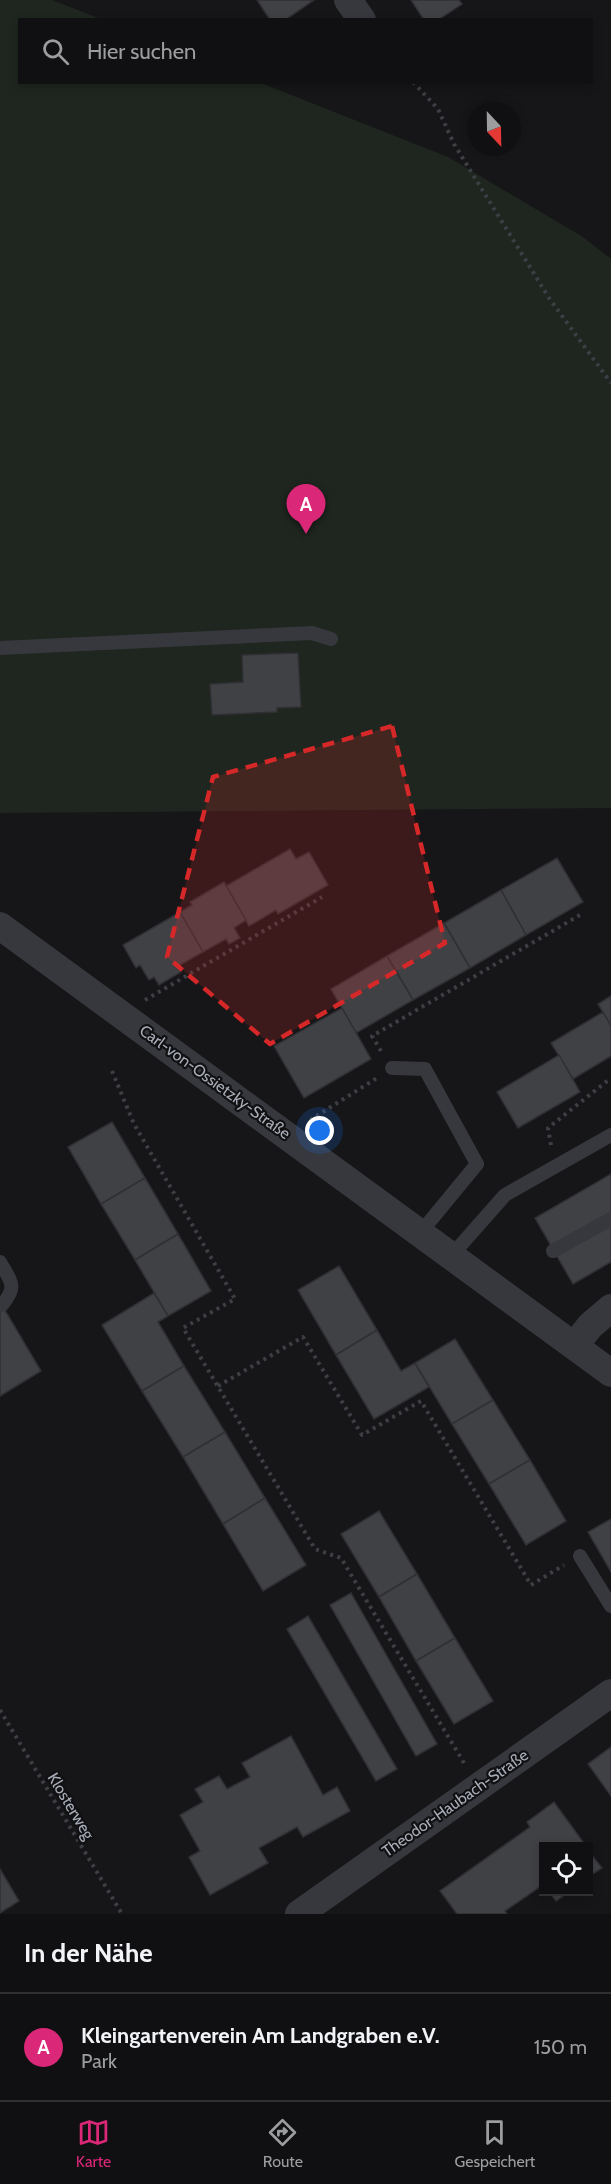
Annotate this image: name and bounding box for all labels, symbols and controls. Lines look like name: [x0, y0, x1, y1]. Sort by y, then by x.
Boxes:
search box: [18, 18, 593, 84]
icon: search: [39, 35, 72, 68]
text: Hier suchen: [87, 38, 196, 65]
north arrow: [467, 102, 521, 156]
pin: A: [286, 484, 326, 534]
street label: Carl-von-Ossietzky-Straße: [136, 1021, 294, 1143]
your location: [305, 1116, 334, 1145]
street label: Theodor-Haubach-Straße: [378, 1745, 532, 1861]
street label: Klosterweg: [44, 1769, 99, 1844]
map controls: [539, 1842, 593, 1896]
button: locate: [539, 1842, 593, 1896]
text: In der Nähe: [24, 1937, 153, 1969]
text: Kleingartenverein Am Landgraben e.V.: [81, 2022, 440, 2049]
text: A: [37, 2035, 50, 2059]
text: 150 m: [534, 2035, 587, 2059]
text: Park: [81, 2049, 117, 2073]
tab: Karte: [76, 2116, 111, 2171]
tab: Route: [263, 2116, 303, 2171]
tab: Gespeichert: [455, 2116, 535, 2171]

